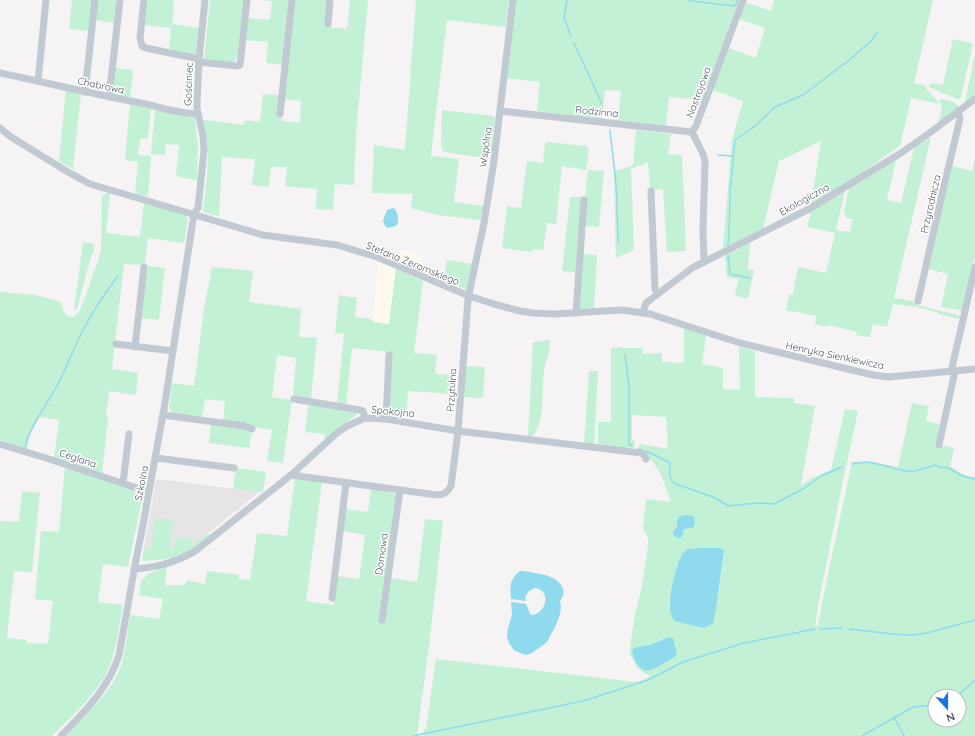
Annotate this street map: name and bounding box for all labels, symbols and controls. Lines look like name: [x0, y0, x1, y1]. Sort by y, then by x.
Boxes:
street label: Gościniec: [181, 62, 196, 106]
street label: Nastrojowa: [683, 65, 714, 120]
street label: Chabrowa: [76, 74, 126, 97]
street label: Rodzinna: [575, 103, 619, 120]
street label: Wspólna: [476, 126, 495, 168]
street label: Przyrodnicza: [917, 173, 944, 235]
street label: Ekologiczna: [777, 180, 832, 219]
street label: Stefana Żeromskiego: [364, 239, 461, 288]
street label: Henryka Sienkiewicza: [784, 339, 885, 372]
street label: Przytulna: [443, 368, 460, 412]
street label: Spokojna: [371, 403, 415, 420]
street label: Ceglana: [57, 446, 98, 471]
street label: Szkolna: [132, 464, 151, 502]
street label: Domowa: [372, 532, 391, 576]
north arrow: [927, 688, 967, 728]
text: N: [944, 709, 957, 725]

